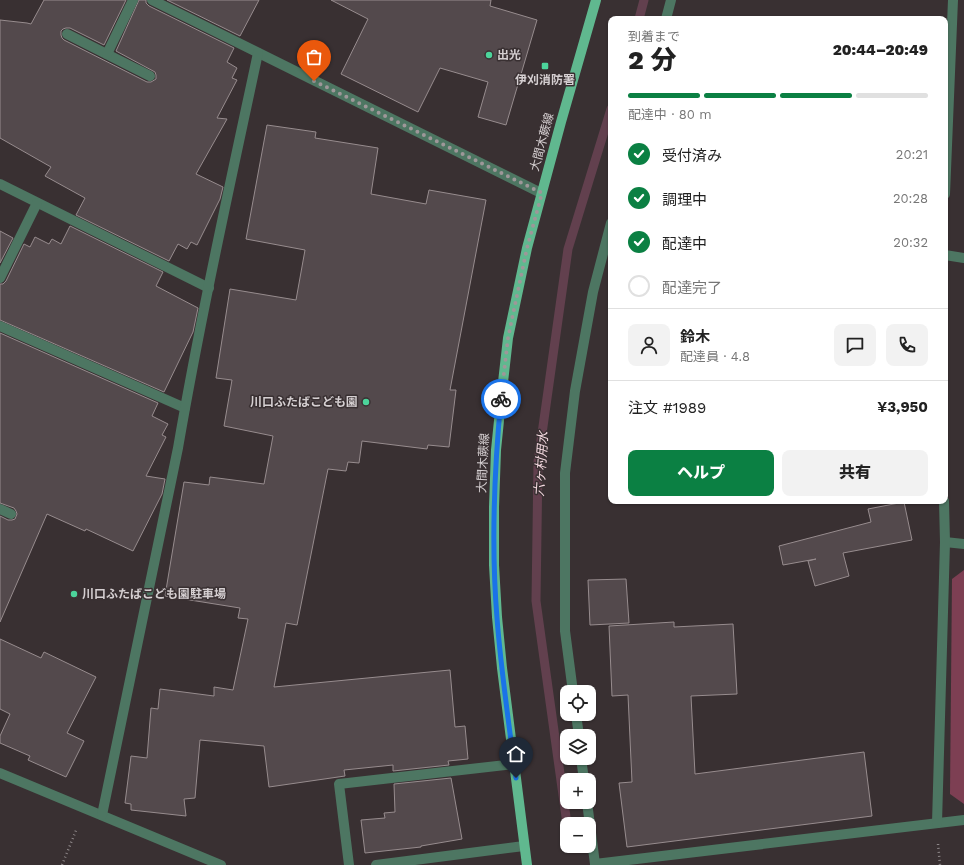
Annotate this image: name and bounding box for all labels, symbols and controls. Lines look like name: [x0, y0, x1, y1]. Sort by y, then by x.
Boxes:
text: 到着まで: [628, 29, 680, 44]
pin: [297, 40, 331, 81]
text: 20:44–20:49: [833, 41, 928, 59]
text: 2 分: [628, 45, 677, 75]
icon: bag: [303, 46, 325, 68]
place label: 出光: [497, 48, 521, 62]
marker: 出光: [484, 50, 494, 60]
marker: 伊刈消防署: [540, 61, 550, 71]
place label: 伊刈消防署: [515, 73, 575, 87]
text: 配達中 · 80 m: [628, 107, 712, 122]
street label: 大間木蕨線: [527, 111, 557, 173]
icon: check: [628, 143, 650, 165]
text: 受付済み: [662, 147, 722, 165]
text: 20:21: [896, 147, 928, 162]
icon: check: [628, 187, 650, 209]
text: 調理中: [662, 191, 707, 209]
text: 20:28: [893, 191, 928, 206]
icon: check: [628, 231, 650, 253]
text: 配達中: [662, 235, 707, 253]
text: 20:32: [893, 235, 928, 250]
text: 配達完了: [662, 279, 722, 297]
button: person: [628, 324, 670, 366]
button: chat: [834, 324, 876, 366]
button: phone: [886, 324, 928, 366]
text: 鈴木: [680, 328, 710, 346]
text: 配達員 · 4.8: [680, 349, 750, 364]
courier: [481, 379, 521, 419]
icon: bike: [490, 388, 512, 410]
place label: 川口ふたばこども園: [250, 395, 358, 409]
marker: 川口ふたばこども園: [361, 397, 371, 407]
text: ¥3,950: [877, 398, 928, 416]
text: 注文 #1989: [628, 399, 706, 417]
water label: 六ヶ村用水: [531, 429, 551, 497]
street label: 大間木蕨線: [474, 433, 492, 493]
button: ヘルプ: [628, 450, 774, 496]
button: 共有: [782, 450, 928, 496]
place label: 川口ふたばこども園駐車場: [82, 587, 226, 601]
marker: 川口ふたばこども園駐車場: [69, 589, 79, 599]
map controls: [560, 685, 596, 853]
button: locate: [560, 685, 596, 721]
button: layers: [560, 729, 596, 765]
pin: [499, 737, 533, 778]
icon: home: [505, 743, 527, 765]
button: +: [560, 773, 596, 809]
button: −: [560, 817, 596, 853]

